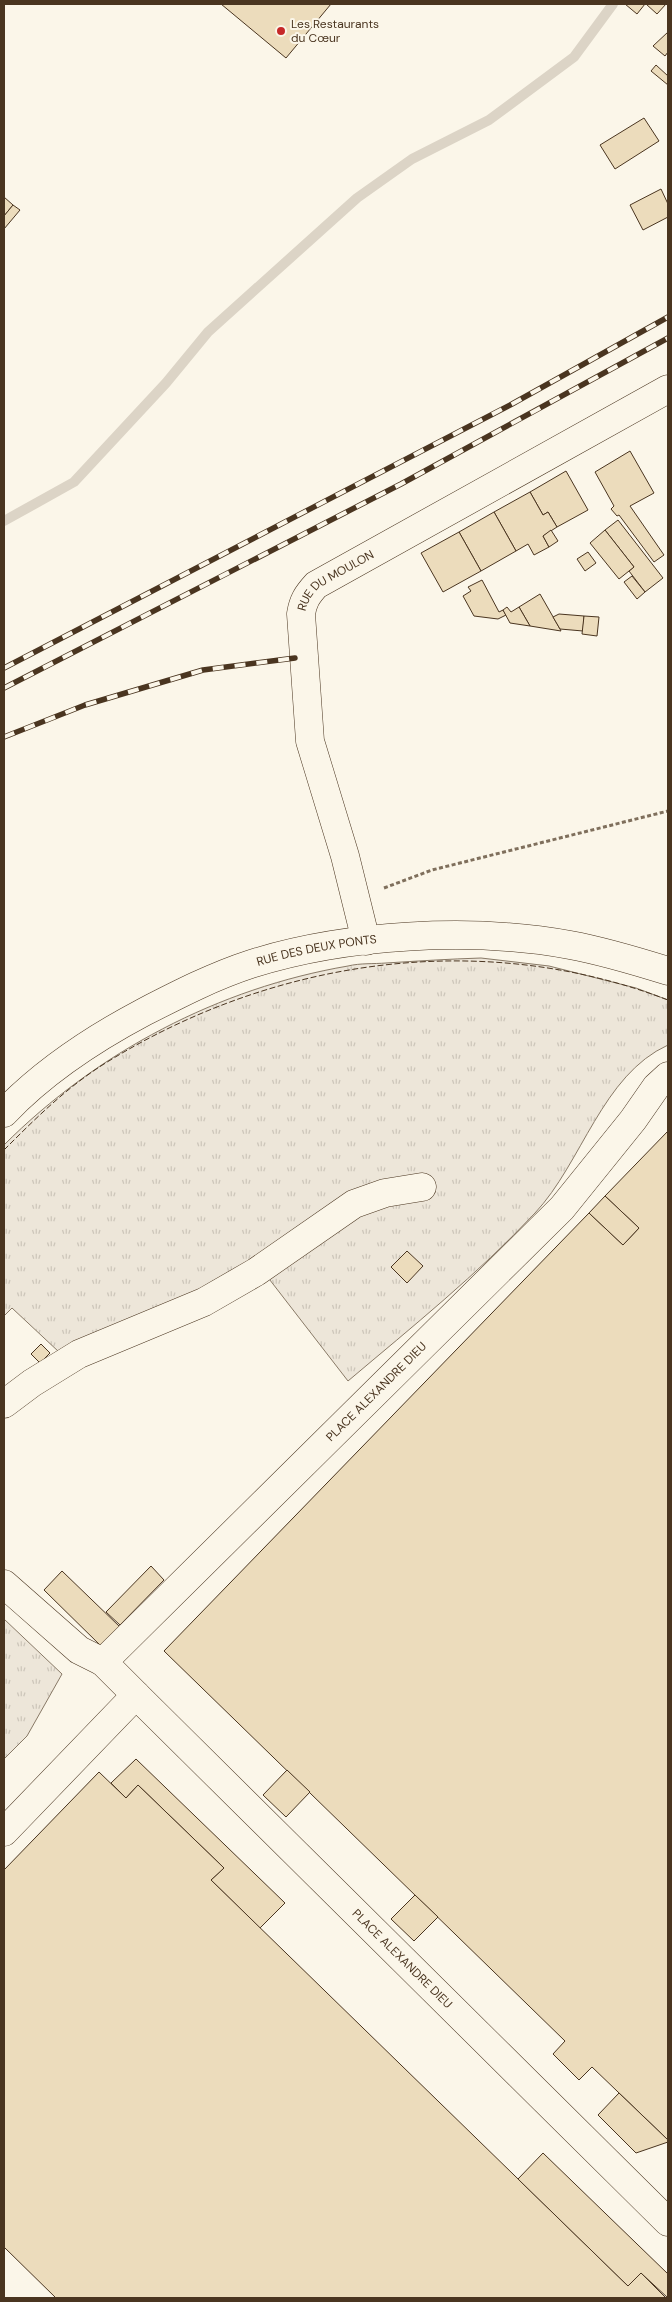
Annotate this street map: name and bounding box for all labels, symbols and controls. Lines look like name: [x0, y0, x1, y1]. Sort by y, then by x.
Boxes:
place label: Les Restaurants du Cœur: [291, 16, 379, 46]
marker: Les Restaurants du Cœur: [275, 25, 287, 37]
street label: RUE DU MOULON: [294, 546, 377, 612]
street label: RUE DES DEUX PONTS: [255, 931, 377, 970]
street label: PLACE ALEXANDRE DIEU: [323, 1338, 430, 1445]
street label: PLACE ALEXANDRE DIEU: [349, 1906, 456, 2012]

